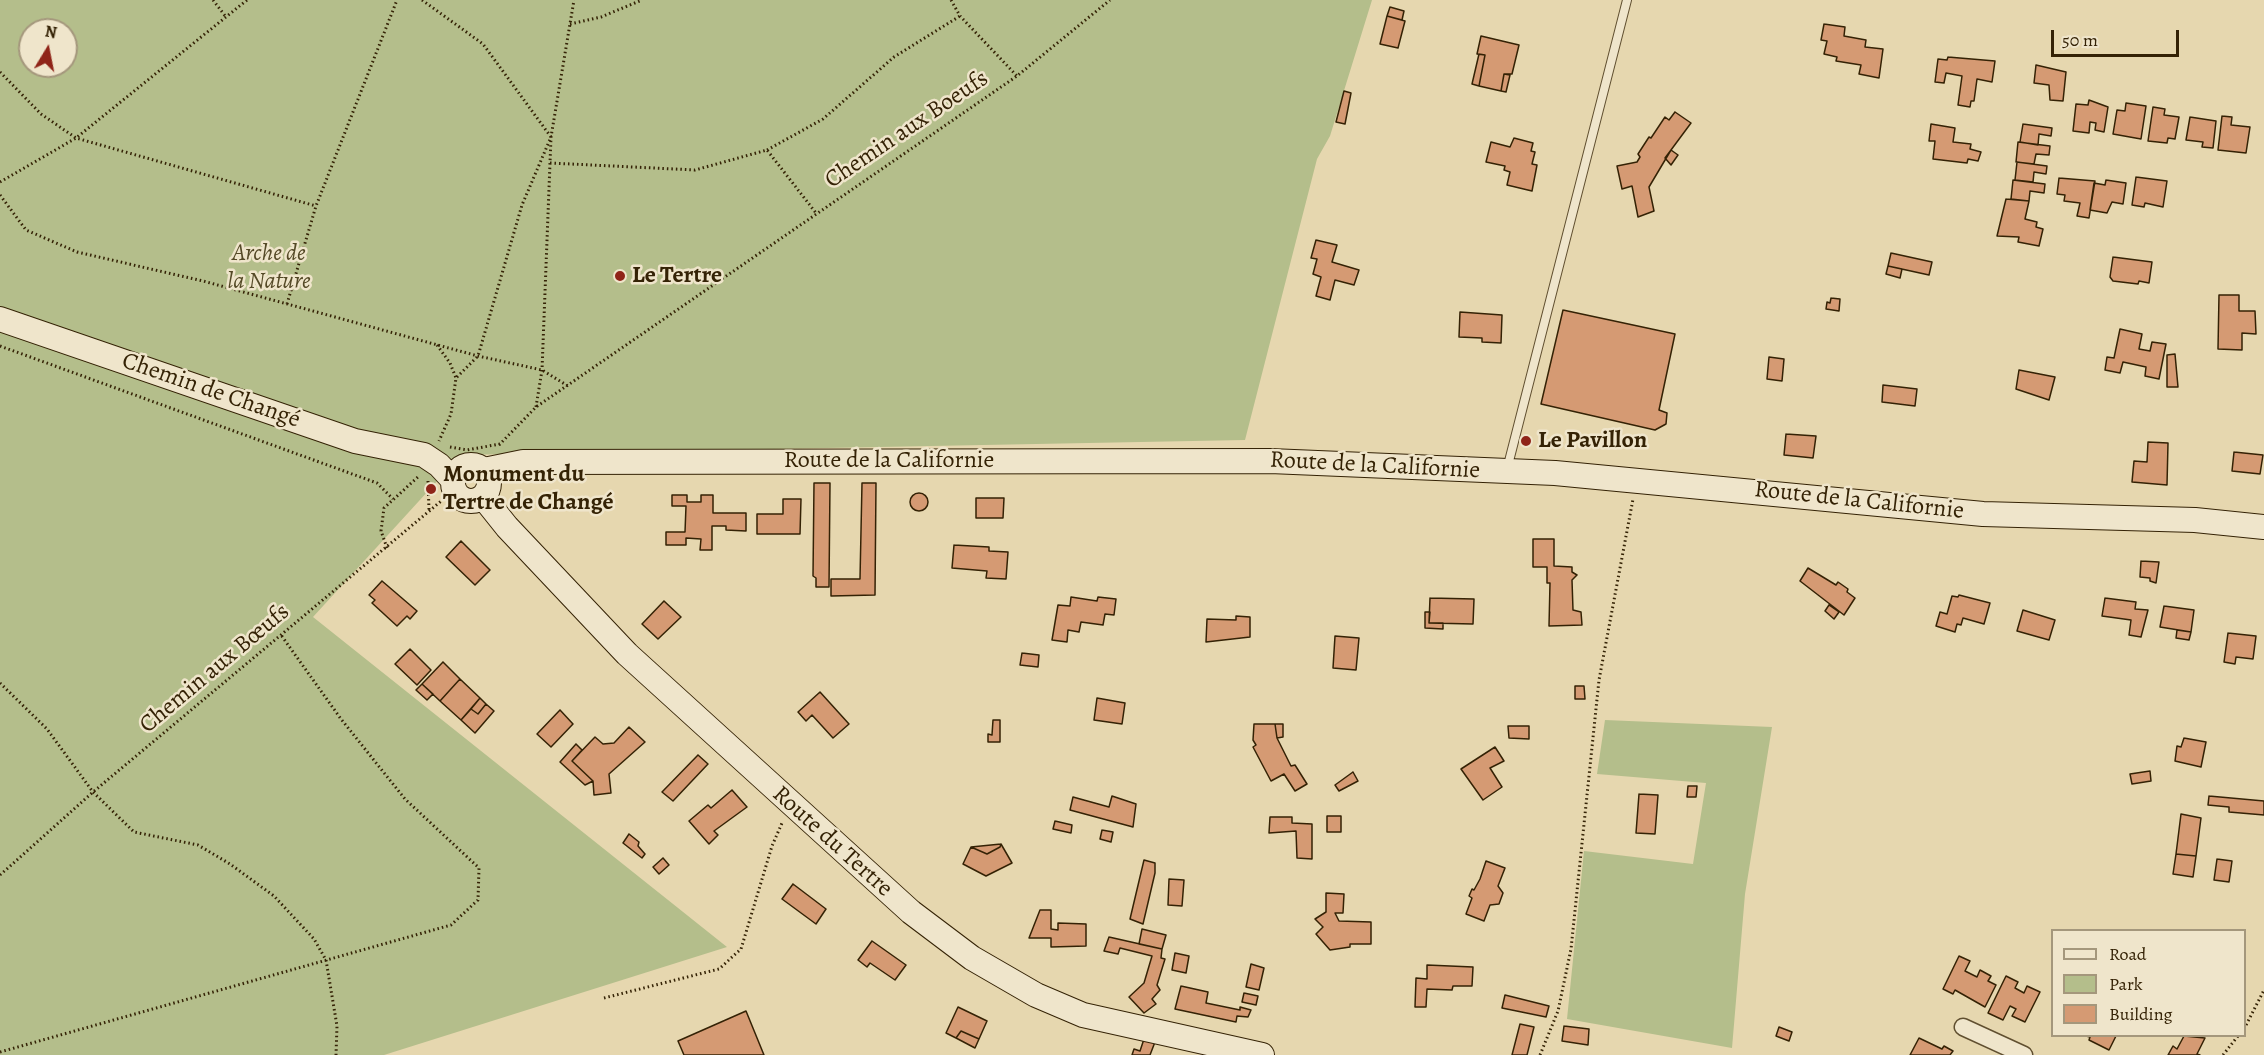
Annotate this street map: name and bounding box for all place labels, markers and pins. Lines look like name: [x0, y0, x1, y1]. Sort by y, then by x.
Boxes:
place label: Le Tertre: [632, 262, 722, 290]
marker: Le Tertre: [613, 269, 627, 283]
place label: Le Pavillon: [1538, 427, 1647, 455]
marker: Le Pavillon: [1519, 434, 1533, 448]
place label: Monument du Tertre de Changé: [443, 461, 614, 517]
marker: Monument du Tertre de Changé: [424, 482, 438, 496]

